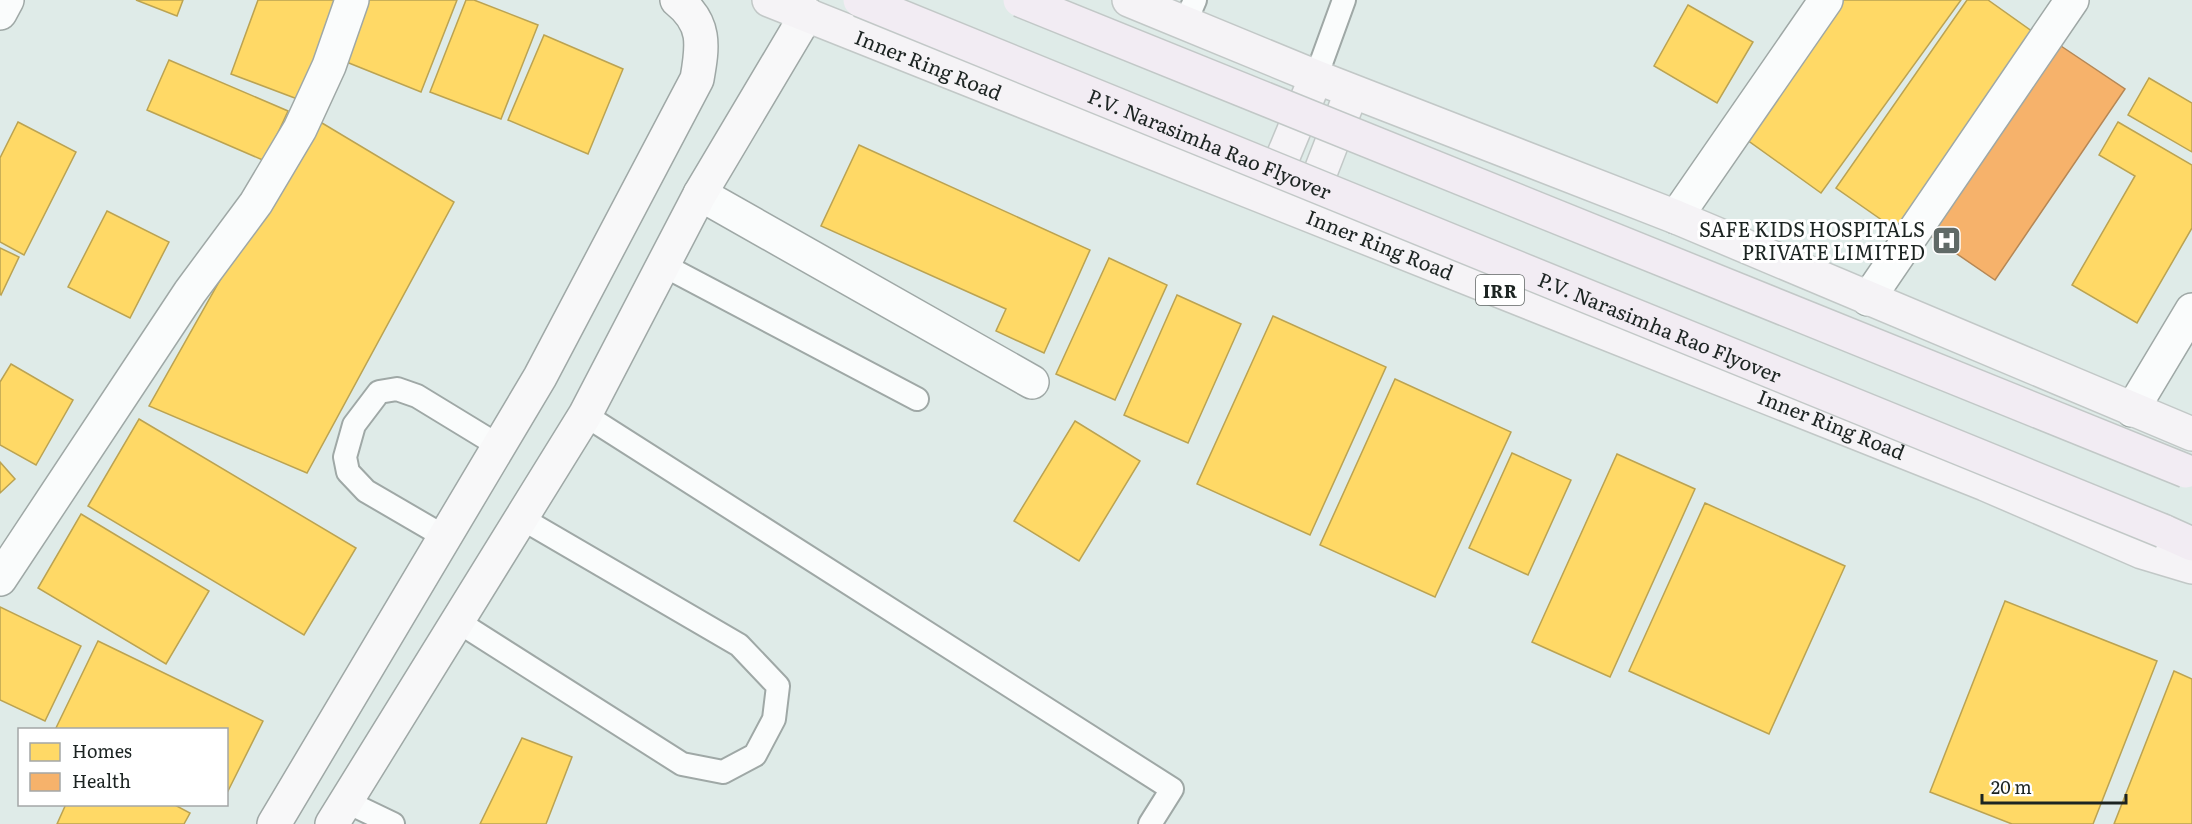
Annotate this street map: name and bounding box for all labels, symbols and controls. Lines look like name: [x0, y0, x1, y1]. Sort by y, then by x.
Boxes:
street label: Inner Ring Road: [851, 21, 1007, 106]
street label: P.V. Narasimha Rao Flyover: [1084, 80, 1337, 206]
street label: Inner Ring Road: [1302, 201, 1458, 286]
place label: SAFE KIDS HOSPITALS PRIVATE LIMITED: [1699, 213, 1925, 266]
hospital icon: SAFE KIDS HOSPITALS PRIVATE LIMITED: [1930, 224, 1962, 256]
street label: P.V. Narasimha Rao Flyover: [1534, 263, 1787, 389]
road number: IRR: [1476, 275, 1524, 305]
street label: Inner Ring Road: [1754, 380, 1910, 466]
legend: [18, 728, 228, 806]
text: Homes: [72, 737, 132, 764]
text: Health: [72, 767, 131, 794]
scale bar: [1982, 767, 2126, 805]
text: 20 m: [1991, 773, 2032, 800]

